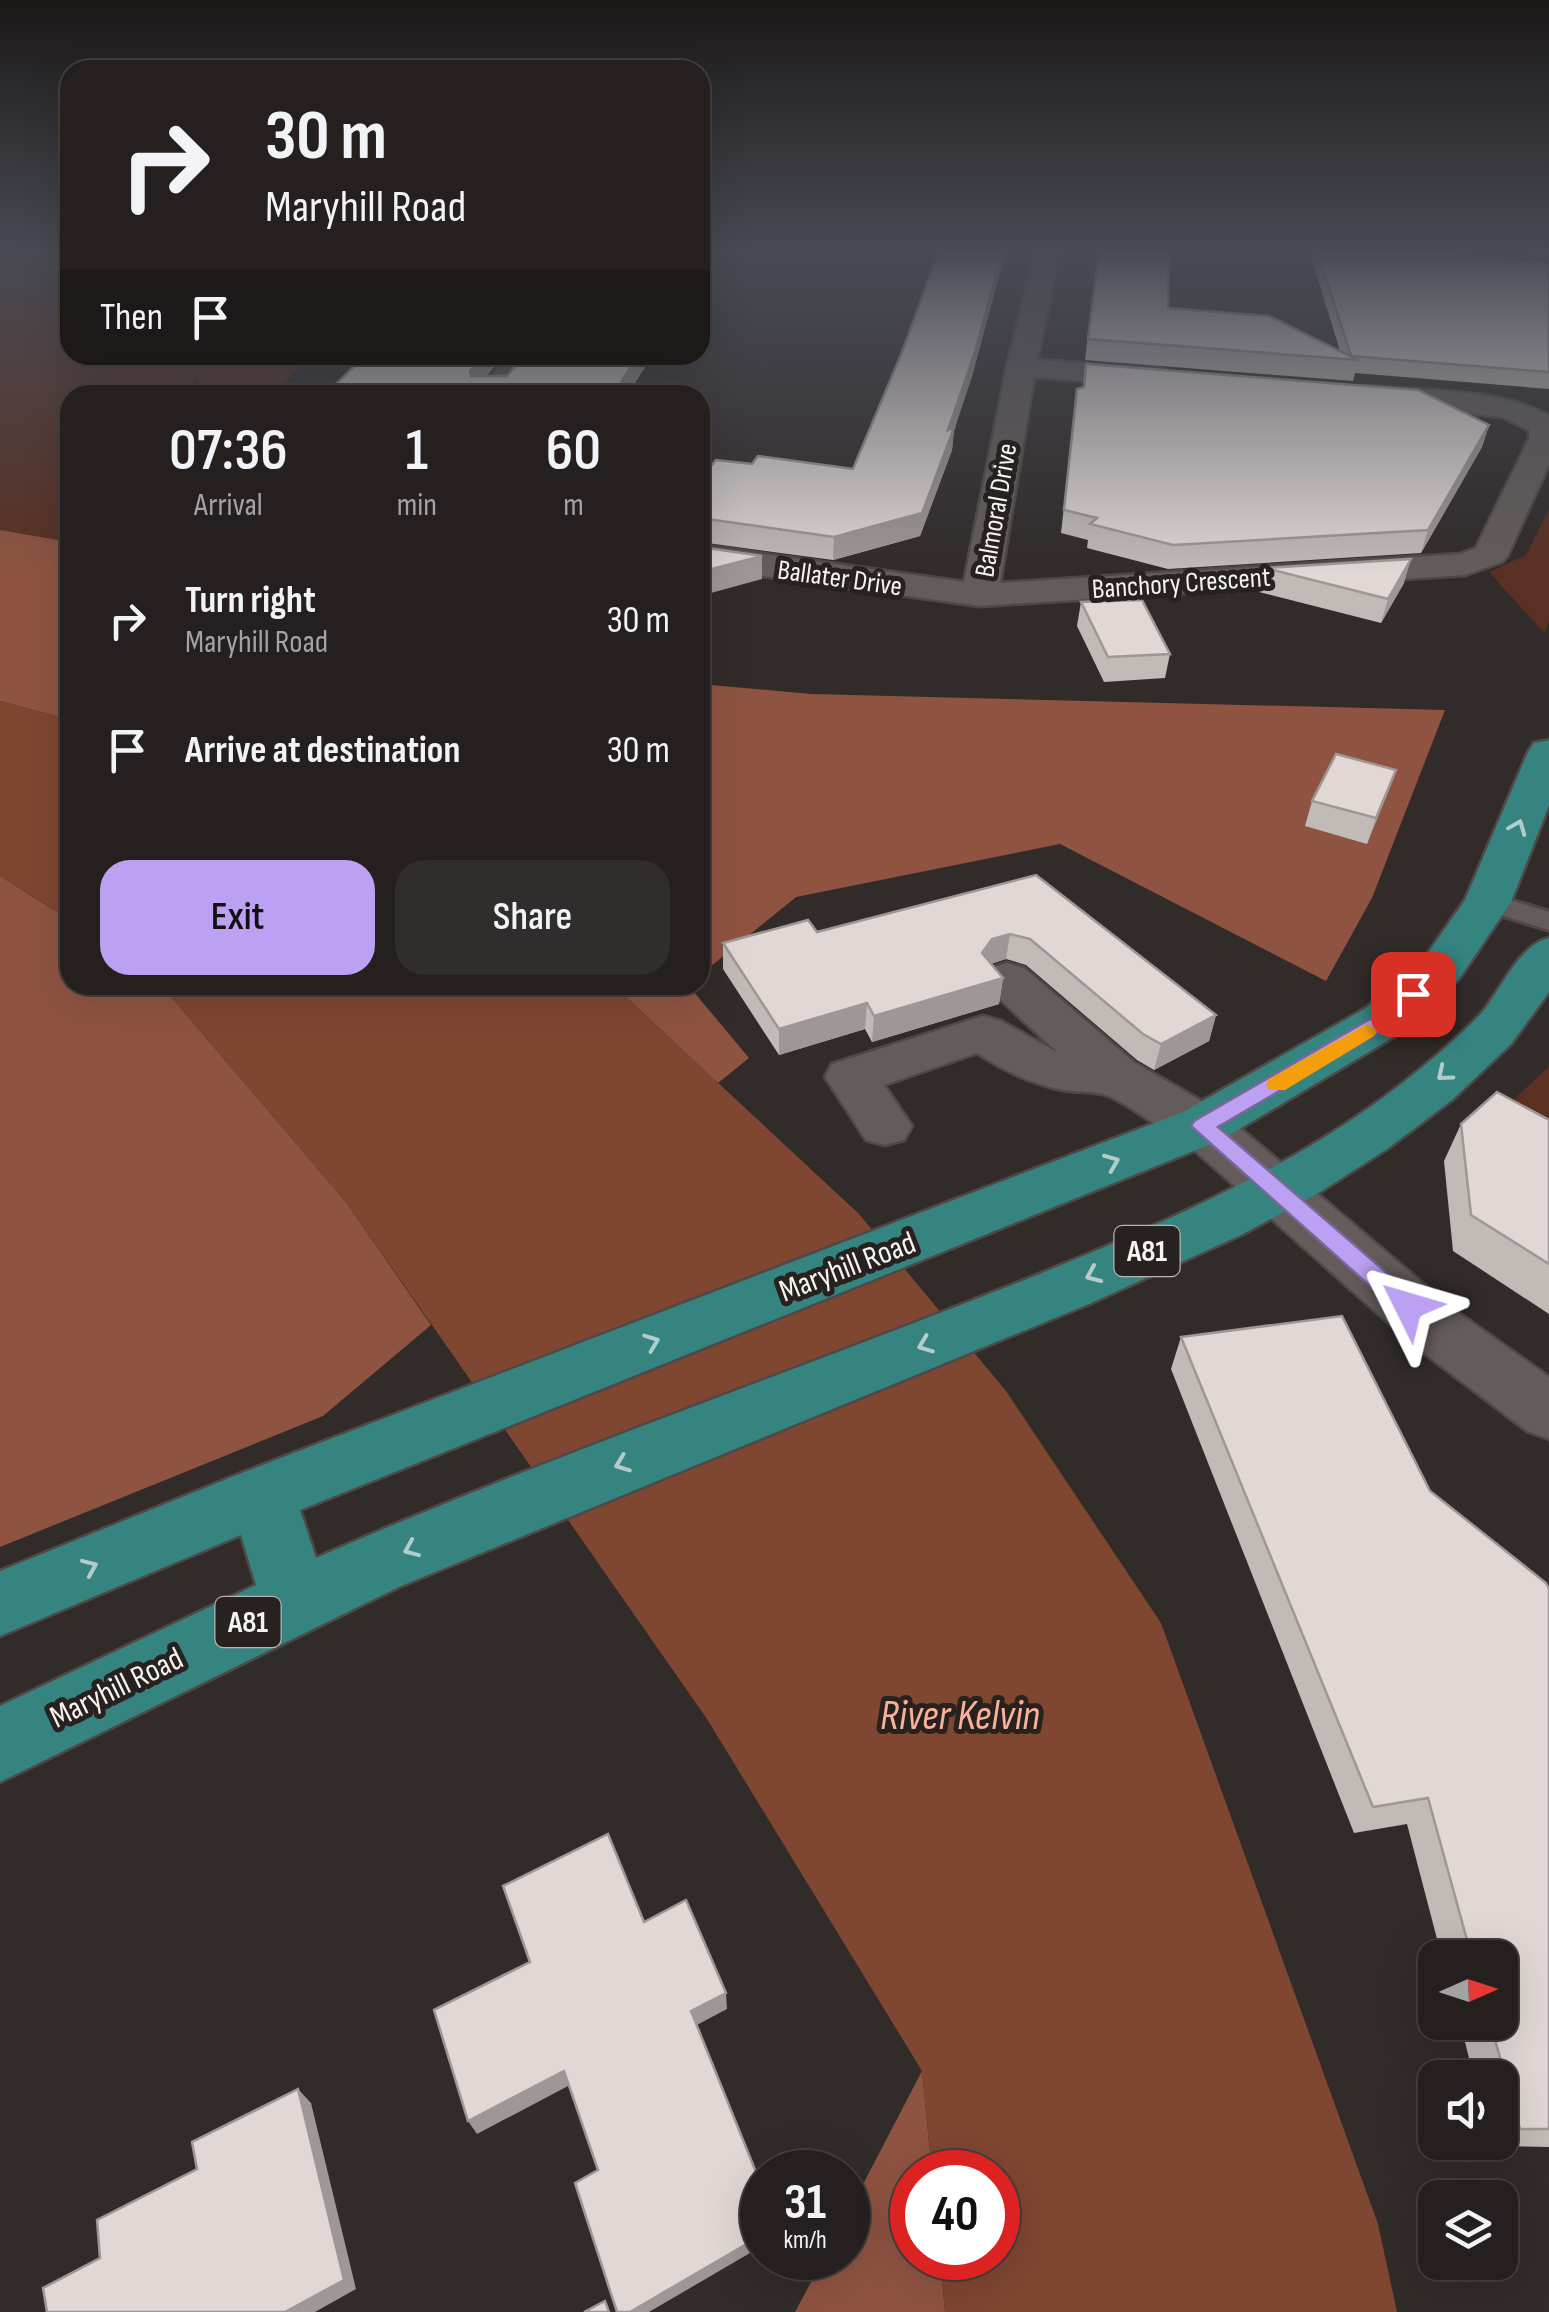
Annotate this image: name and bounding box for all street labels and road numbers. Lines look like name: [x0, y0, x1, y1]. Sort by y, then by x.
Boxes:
street label: Balmoral Drive: [969, 441, 1024, 580]
street label: Ballater Drive: [775, 553, 904, 604]
street label: Banchory Crescent: [1091, 561, 1272, 606]
street label: Maryhill Road: [774, 1224, 921, 1311]
road number: A81: [1114, 1226, 1180, 1276]
road number: A81: [216, 1597, 280, 1647]
street label: Maryhill Road: [44, 1639, 190, 1737]

